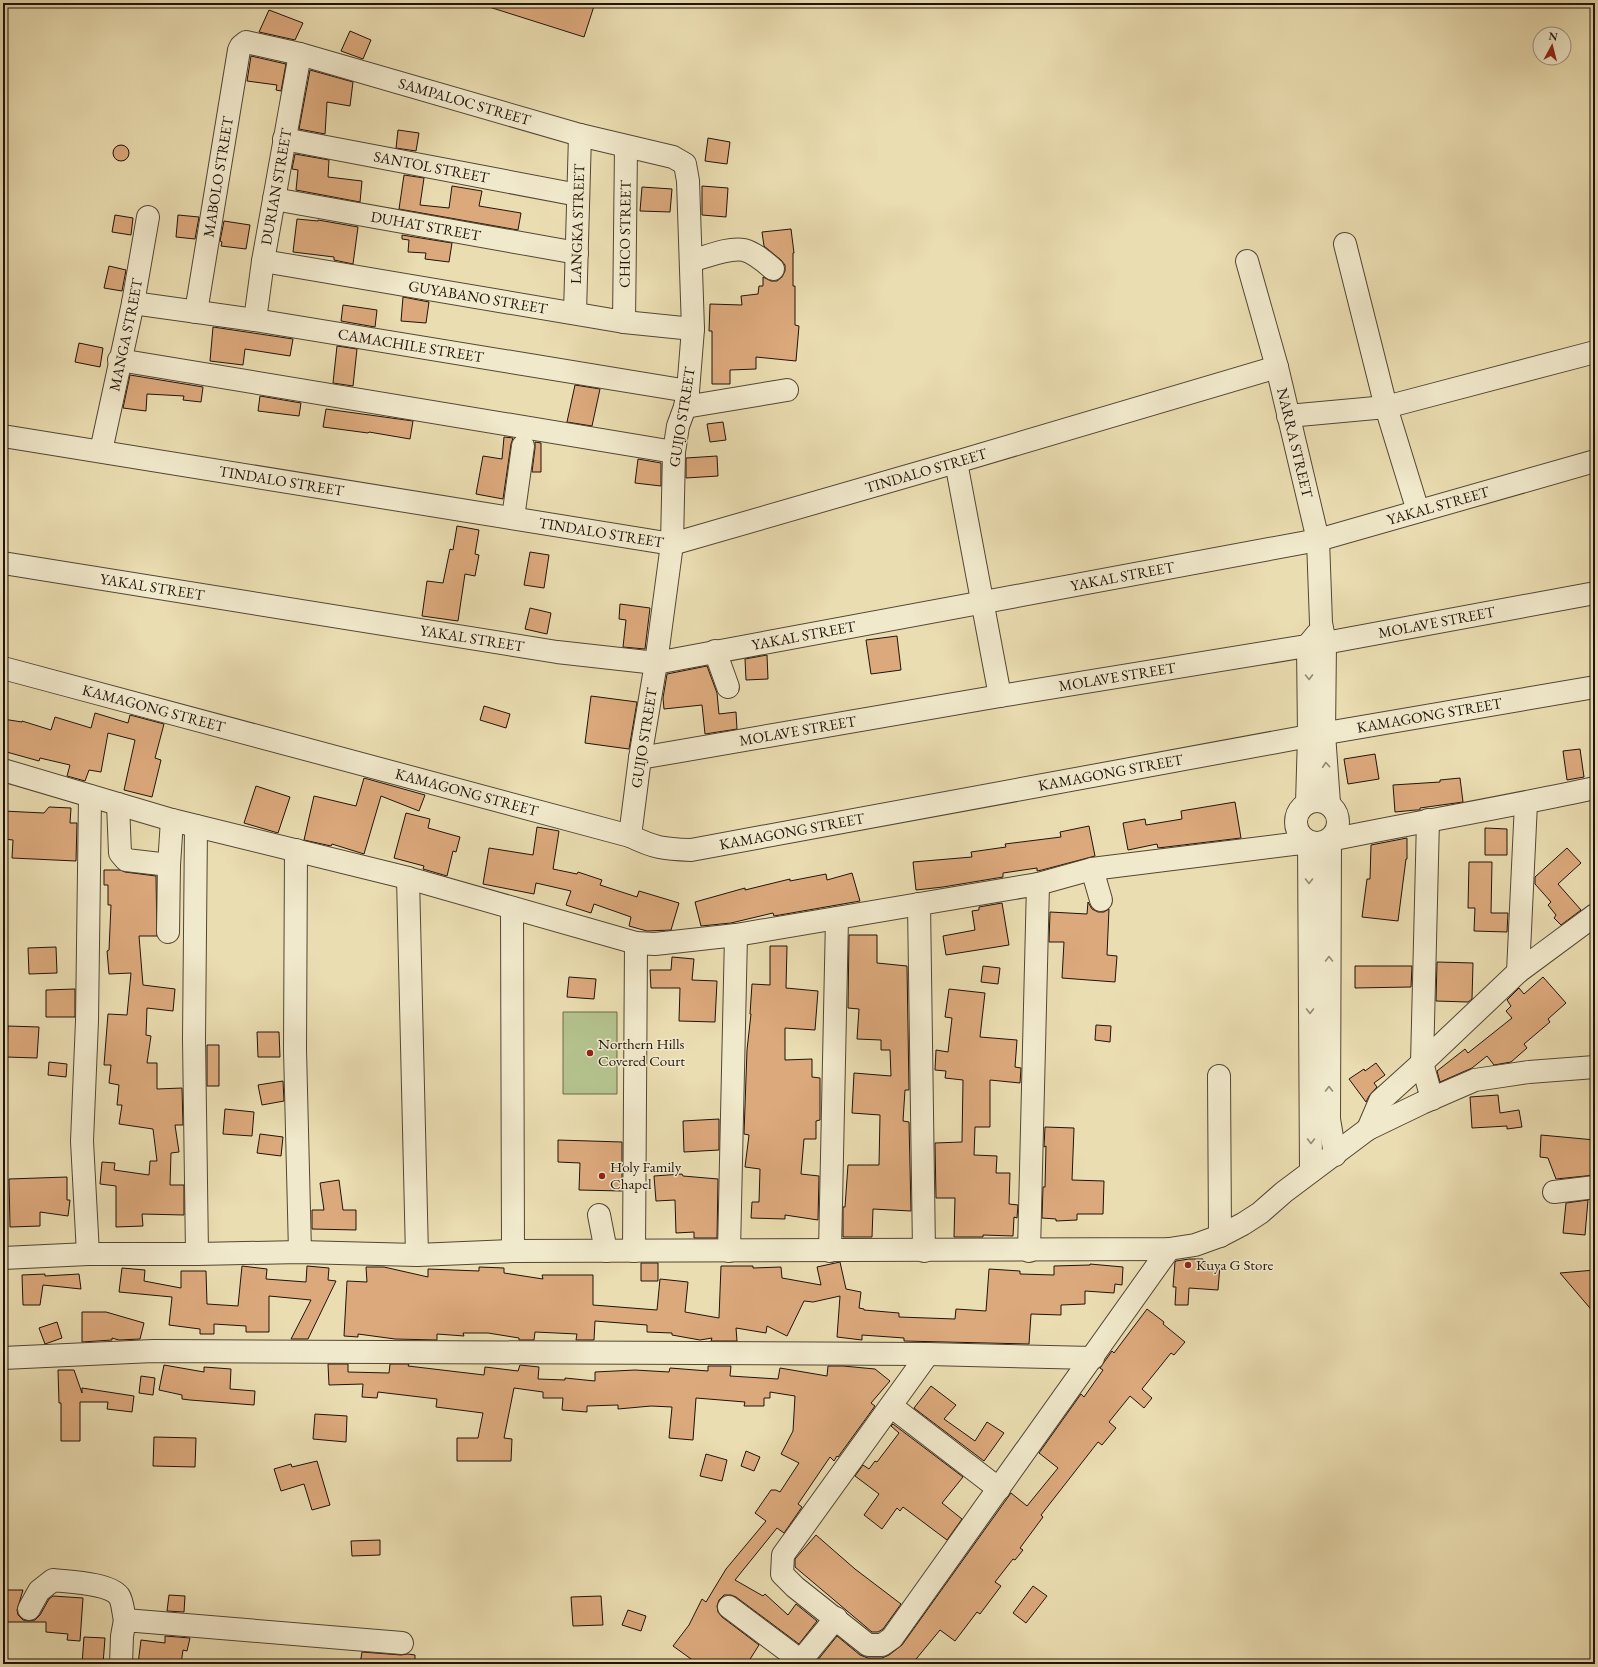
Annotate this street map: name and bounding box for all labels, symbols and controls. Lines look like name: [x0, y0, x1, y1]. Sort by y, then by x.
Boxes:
north arrow: [1532, 26, 1572, 66]
text: N: [1548, 29, 1559, 44]
street label: SAMPALOC STREET: [396, 73, 534, 130]
street label: MABOLO STREET: [198, 114, 237, 239]
street label: DURIAN STREET: [256, 126, 296, 247]
street label: SANTOL STREET: [372, 146, 492, 187]
street label: LANGKA STREET: [566, 163, 588, 284]
street label: CHICO STREET: [614, 179, 635, 288]
street label: DUHAT STREET: [369, 206, 483, 245]
street label: MANGA STREET: [104, 276, 146, 393]
street label: GUYABANO STREET: [407, 276, 550, 318]
street label: CAMACHILE STREET: [337, 324, 486, 366]
street label: GUIJO STREET: [664, 364, 699, 468]
street label: NARRA STREET: [1273, 386, 1318, 500]
street label: TINDALO STREET: [863, 443, 990, 497]
street label: TINDALO STREET: [218, 461, 346, 500]
street label: YAKAL STREET: [1385, 481, 1492, 529]
street label: TINDALO STREET: [537, 513, 666, 552]
street label: YAKAL STREET: [1069, 557, 1177, 595]
street label: YAKAL STREET: [99, 569, 207, 604]
street label: MOLAVE STREET: [1377, 602, 1497, 642]
street label: YAKAL STREET: [750, 616, 858, 654]
street label: YAKAL STREET: [419, 620, 527, 656]
street label: MOLAVE STREET: [1057, 657, 1178, 695]
one-way arrow: [1305, 674, 1313, 680]
street label: KAMAGONG STREET: [80, 680, 228, 736]
street label: GUIJO STREET: [626, 685, 661, 789]
street label: KAMAGONG STREET: [1355, 693, 1504, 737]
street label: MOLAVE STREET: [738, 711, 858, 750]
street label: KAMAGONG STREET: [1036, 749, 1185, 795]
one-way arrow: [1321, 762, 1330, 768]
street label: KAMAGONG STREET: [393, 764, 541, 820]
street label: KAMAGONG STREET: [718, 808, 867, 854]
one-way arrow: [1305, 878, 1313, 884]
one-way arrow: [1325, 956, 1334, 962]
one-way arrow: [1306, 1008, 1314, 1014]
place label: Northern Hills Covered Court: [598, 1034, 685, 1070]
marker: Northern Hills Covered Court: [585, 1048, 595, 1058]
one-way arrow: [1325, 1086, 1333, 1092]
one-way arrow: [1307, 1138, 1315, 1144]
place label: Holy Family Chapel: [610, 1157, 682, 1193]
marker: Holy Family Chapel: [597, 1171, 607, 1181]
place label: Kuya G Store: [1196, 1255, 1274, 1274]
marker: Kuya G Store: [1183, 1260, 1193, 1270]

